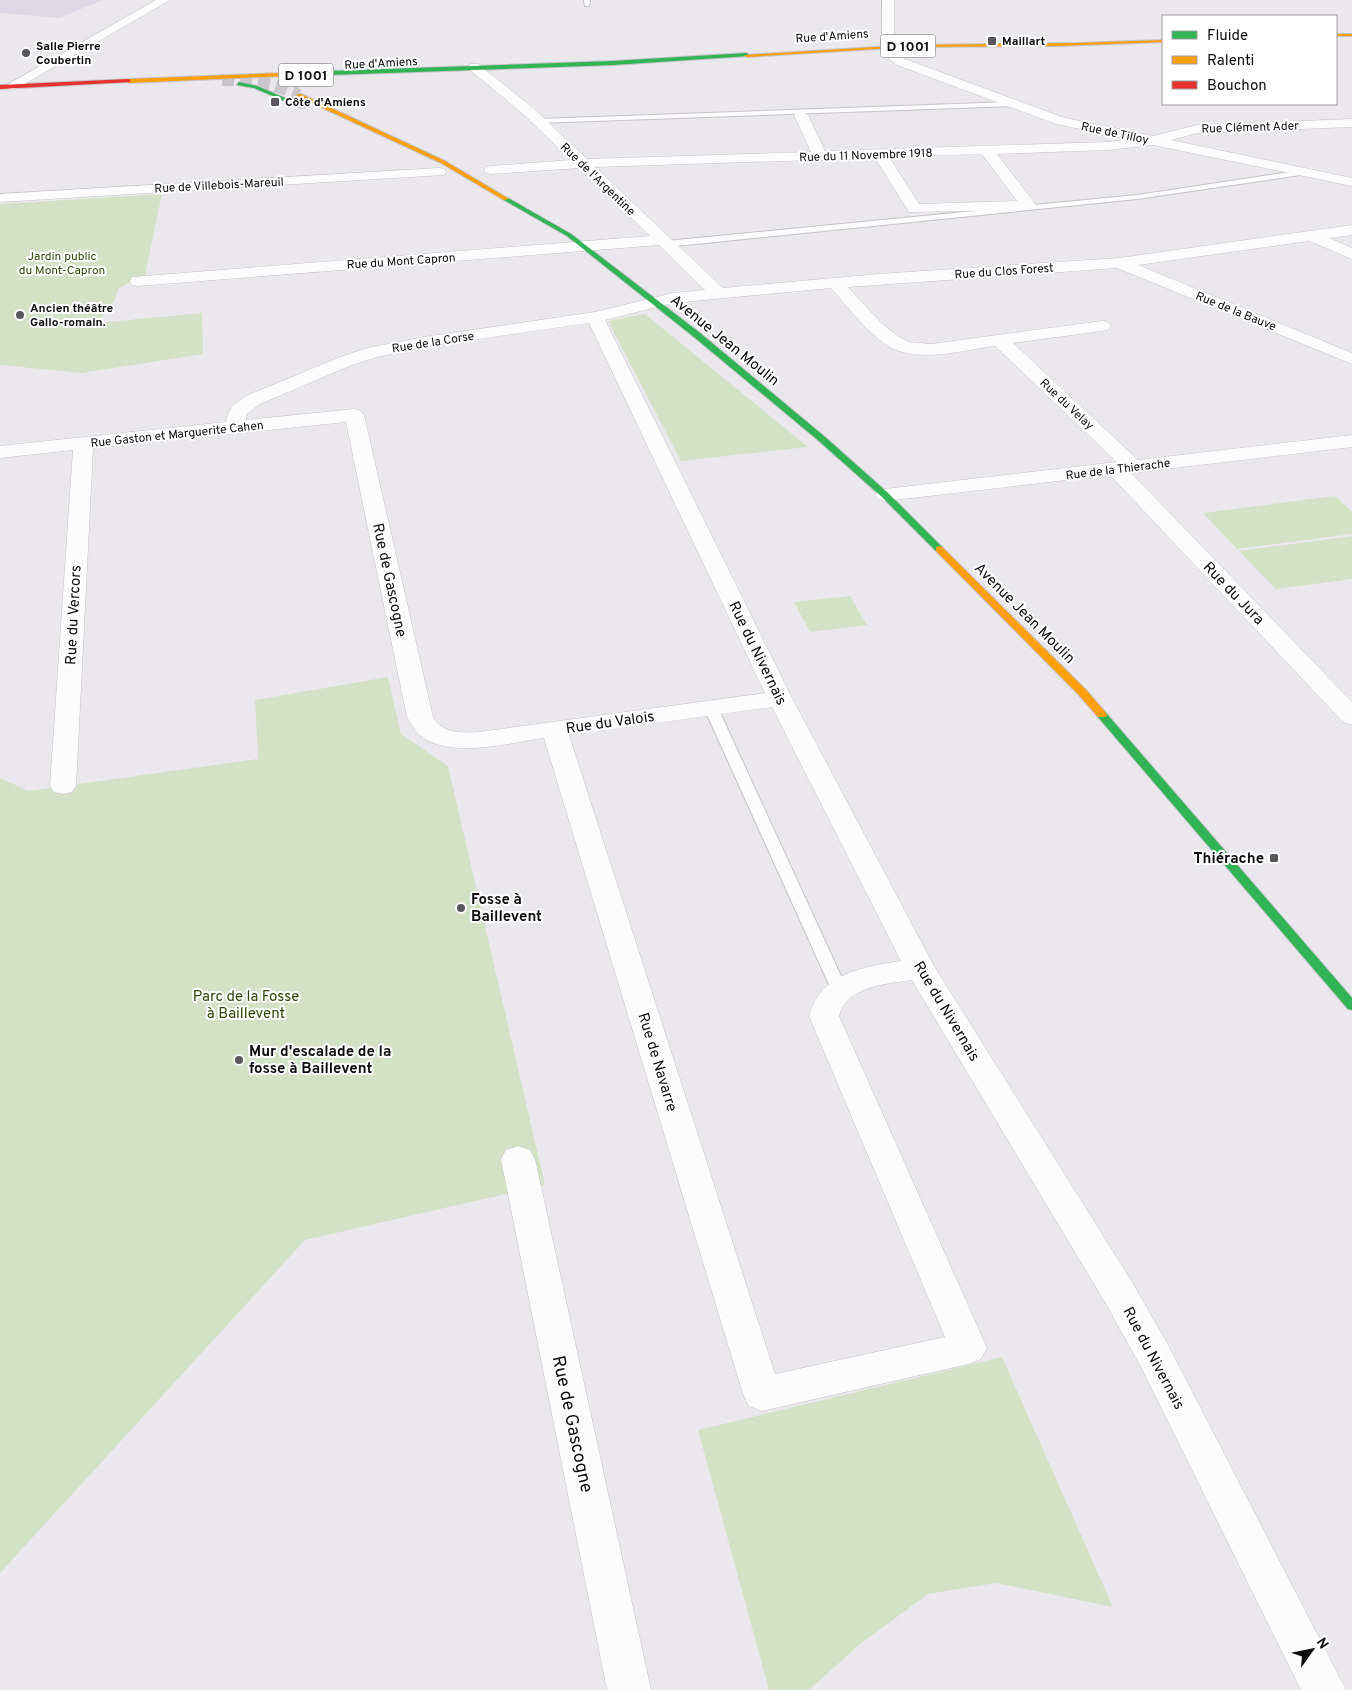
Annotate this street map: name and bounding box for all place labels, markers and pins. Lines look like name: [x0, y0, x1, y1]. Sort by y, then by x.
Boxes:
place label: Maillart: [1002, 34, 1046, 50]
marker: Maillart: [986, 35, 998, 47]
place label: Salle Pierre Coubertin: [36, 39, 101, 69]
marker: Salle Pierre Coubertin: [20, 47, 32, 59]
place label: Côte d'Amiens: [285, 95, 366, 111]
marker: Côte d'Amiens: [269, 96, 281, 108]
place label: Ancien théâtre Gallo-romain.: [30, 301, 113, 331]
marker: Ancien théâtre Gallo-romain.: [14, 309, 26, 321]
place label: Thiérache: [1194, 850, 1264, 869]
marker: Thiérache: [1268, 852, 1280, 864]
place label: Fosse à Baillevent: [471, 891, 542, 927]
marker: Fosse à Baillevent: [455, 902, 467, 914]
place label: Mur d'escalade de la fosse à Baillevent: [249, 1043, 391, 1079]
marker: Mur d'escalade de la fosse à Baillevent: [233, 1054, 245, 1066]

